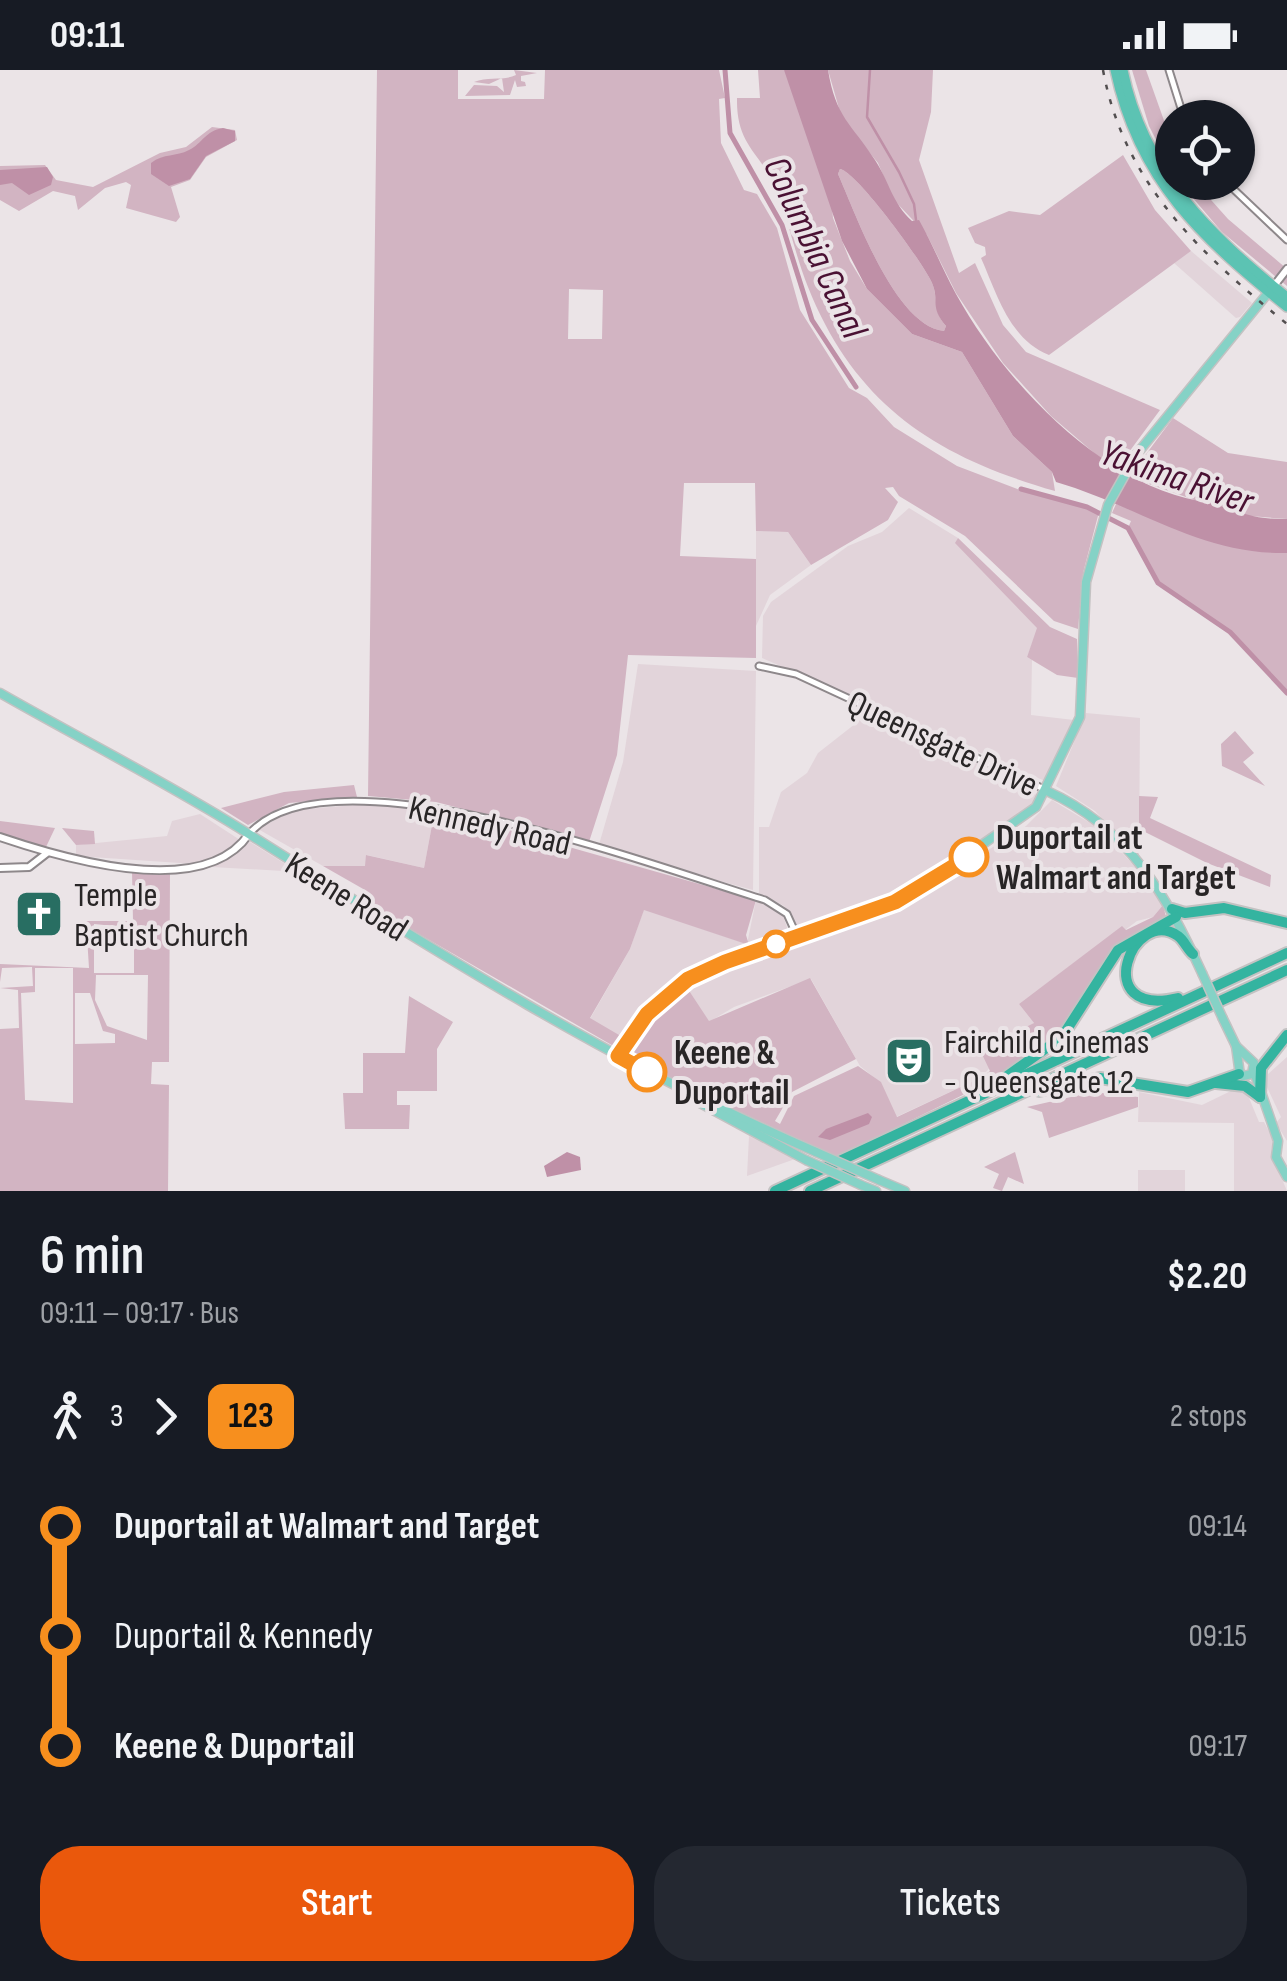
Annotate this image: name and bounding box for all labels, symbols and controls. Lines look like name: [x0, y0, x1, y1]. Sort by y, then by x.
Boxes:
text: 09:11: [50, 13, 124, 58]
map controls: [1155, 100, 1255, 200]
button: locate: [1155, 100, 1255, 200]
water label: Columbia Canal: [753, 150, 877, 346]
water label: Yakima River: [1094, 430, 1260, 525]
street label: Queensgate Drive: [840, 681, 1045, 807]
street label: Kennedy Road: [404, 787, 575, 866]
place label: Duportail at Walmart and Target: [996, 817, 1236, 900]
marker: Duportail at Walmart and Target: [950, 838, 988, 876]
street label: Keene Road: [277, 843, 415, 952]
place label: Temple Baptist Church: [74, 874, 249, 957]
church icon: Temple Baptist Church: [13, 888, 65, 940]
unlabelled marker: [763, 931, 789, 957]
place label: Fairchild Cinemas - Queensgate 12: [944, 1021, 1149, 1104]
place label: Keene & Duportail: [674, 1032, 789, 1115]
theatre icon: Fairchild Cinemas - Queensgate 12: [883, 1035, 935, 1087]
marker: Keene & Duportail: [628, 1053, 666, 1091]
text: 6 min: [40, 1223, 145, 1290]
text: $2.20: [1167, 1254, 1247, 1299]
text: 09:11 – 09:17 · Bus: [40, 1294, 239, 1333]
icon: walk: [40, 1389, 95, 1444]
icon: forward: [138, 1389, 193, 1444]
text: 123: [228, 1395, 274, 1438]
text: 3: [110, 1397, 123, 1436]
text: 2 stops: [1170, 1397, 1247, 1436]
text: Duportail at Walmart and Target: [114, 1504, 539, 1549]
text: 09:14: [1188, 1507, 1247, 1546]
text: Duportail & Kennedy: [114, 1614, 373, 1659]
text: 09:15: [1188, 1617, 1247, 1656]
text: Keene & Duportail: [114, 1724, 355, 1769]
text: 09:17: [1189, 1727, 1247, 1766]
button: Start: [40, 1846, 634, 1961]
button: Tickets: [654, 1846, 1247, 1961]

